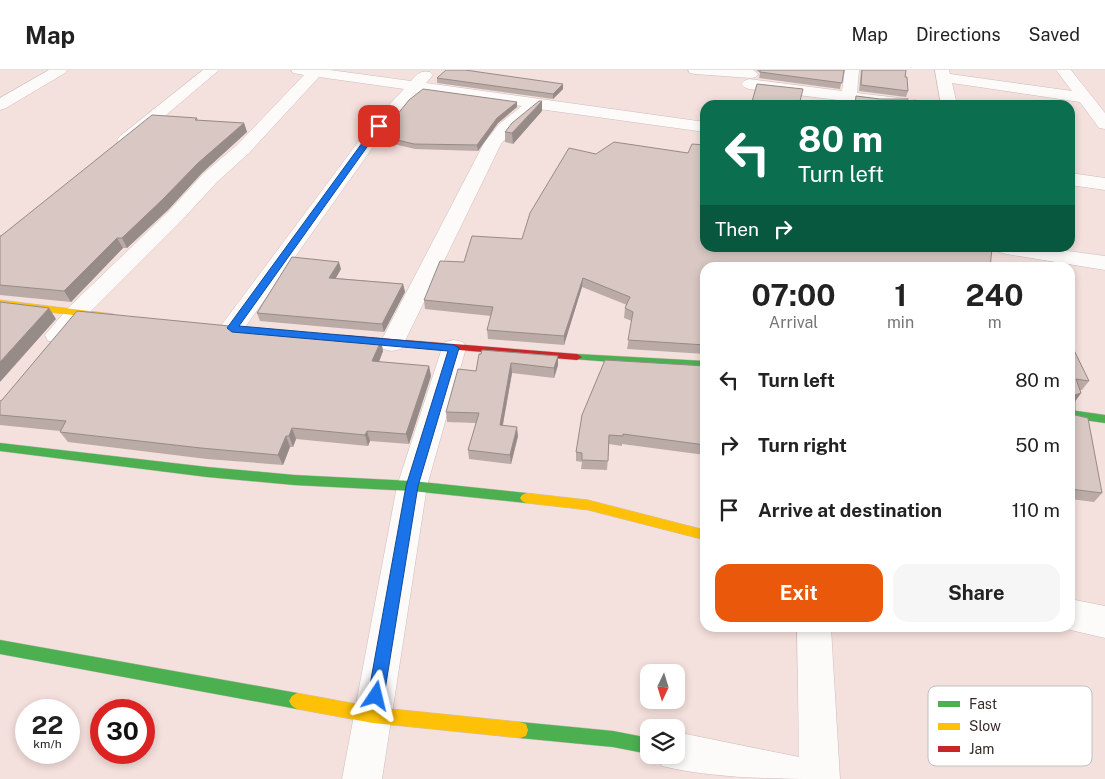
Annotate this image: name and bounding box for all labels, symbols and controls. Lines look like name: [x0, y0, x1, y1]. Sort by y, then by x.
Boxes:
text: Map: [25, 21, 75, 49]
text: Map: [851, 24, 888, 45]
text: Directions: [916, 24, 1001, 45]
text: Saved: [1029, 24, 1080, 45]
pin: [358, 105, 400, 147]
icon: arrive: [365, 112, 393, 140]
text: 80 m: [798, 119, 883, 160]
icon: left: [715, 120, 780, 185]
text: Turn left: [798, 161, 884, 187]
icon: right: [769, 215, 797, 243]
text: Then: [715, 218, 759, 240]
text: 07:00: [751, 277, 836, 313]
text: 1: [894, 277, 907, 313]
text: 240: [966, 277, 1024, 313]
text: Arrival: [769, 313, 818, 332]
text: min: [887, 313, 914, 332]
text: m: [988, 313, 1002, 332]
icon: left: [715, 366, 743, 394]
text: Turn left: [758, 369, 835, 391]
text: 80 m: [1015, 369, 1060, 391]
icon: right: [715, 431, 743, 459]
text: Turn right: [758, 434, 847, 456]
text: 50 m: [1015, 434, 1060, 456]
icon: arrive: [715, 496, 743, 524]
text: Arrive at destination: [758, 499, 942, 521]
text: 110 m: [1012, 499, 1060, 521]
button: Exit: [715, 564, 883, 622]
button: Share: [893, 564, 1060, 622]
north arrow: [640, 664, 685, 709]
map controls: [640, 664, 685, 764]
position arrow: [349, 669, 401, 721]
legend: [928, 686, 1092, 766]
text: Fast: [969, 696, 997, 712]
speed limit sign: 30: [90, 699, 155, 764]
text: 22: [32, 710, 63, 740]
text: Slow: [969, 718, 1001, 734]
button: layers: [640, 719, 685, 764]
text: km/h: [33, 737, 62, 751]
text: Jam: [969, 741, 994, 757]

